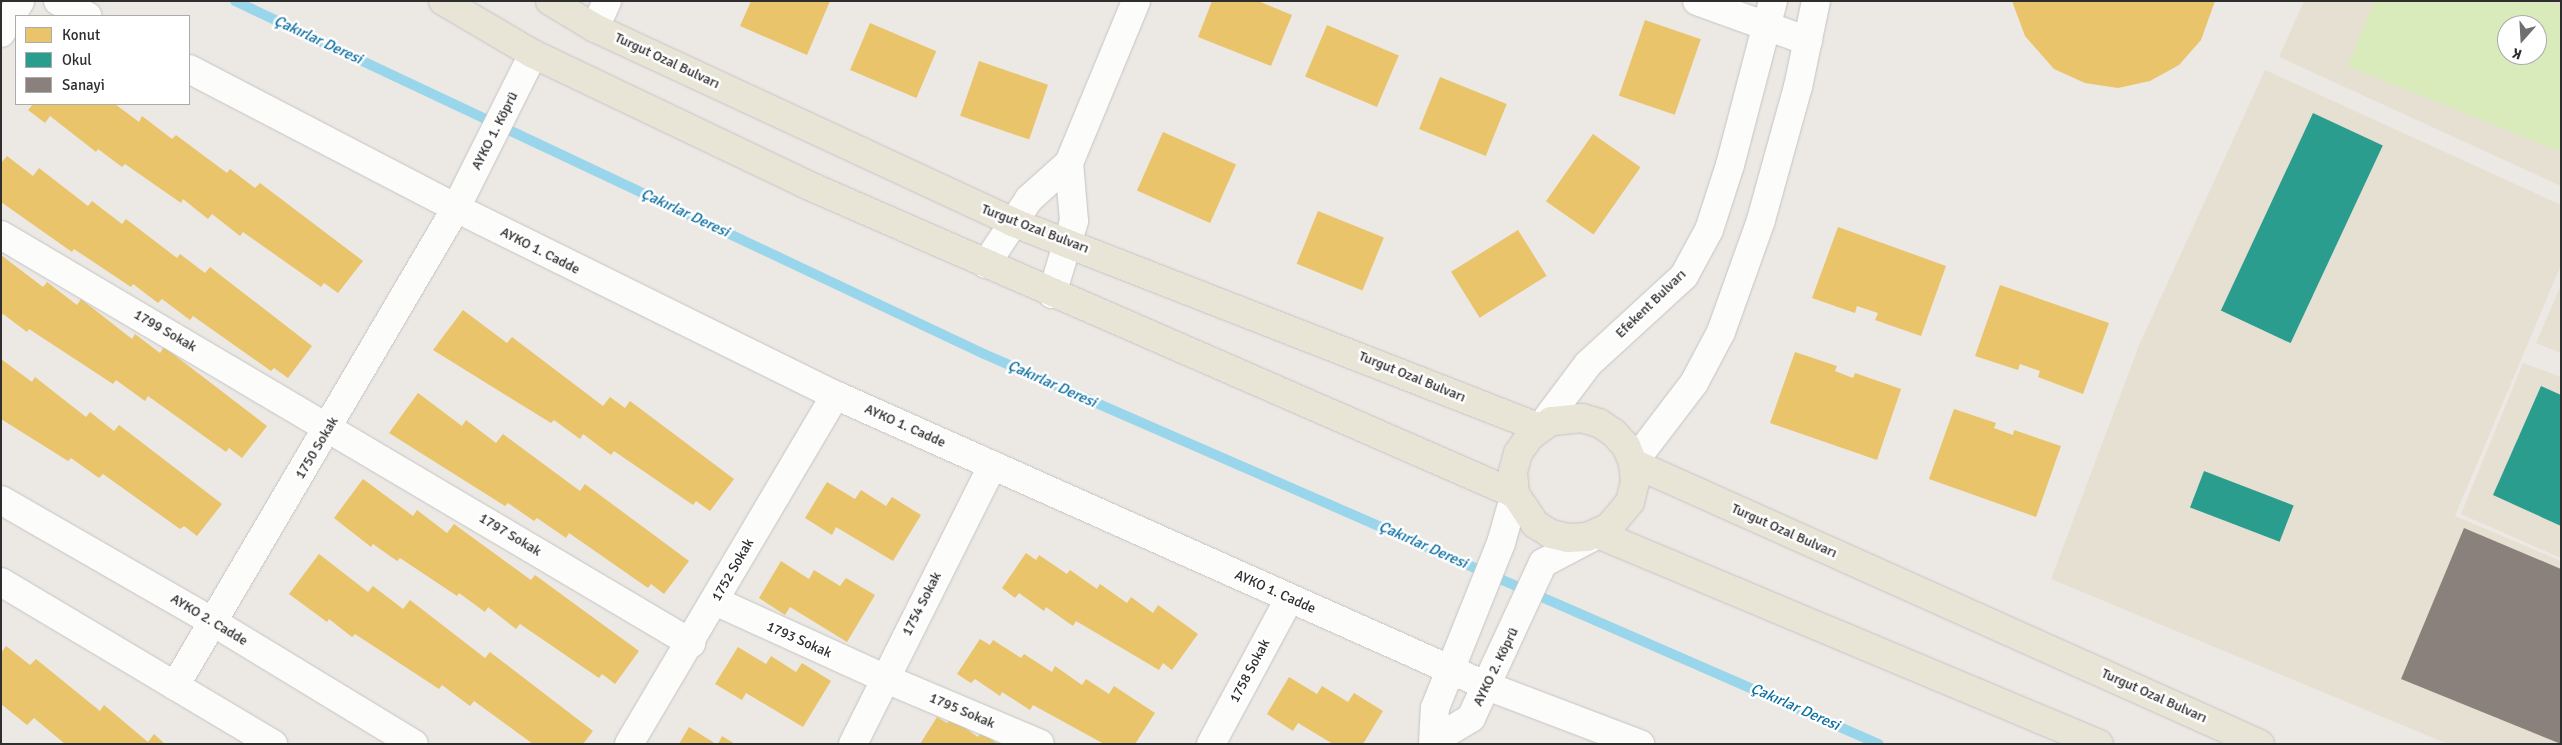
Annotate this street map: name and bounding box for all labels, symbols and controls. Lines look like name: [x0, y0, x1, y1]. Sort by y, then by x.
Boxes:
water label: Çakırlar Deresi: [271, 12, 365, 68]
legend: [15, 15, 190, 105]
north arrow: [2497, 15, 2547, 65]
text: Konut: [62, 26, 100, 44]
street label: Turgut Ozal Bulvarı: [612, 29, 722, 93]
text: K: [2510, 44, 2524, 63]
text: Okul: [62, 51, 92, 69]
text: Sanayi: [62, 76, 105, 94]
street label: AYKO 1. Köprü: [468, 89, 522, 173]
water label: Çakırlar Deresi: [638, 185, 732, 241]
street label: Turgut Ozal Bulvarı: [979, 201, 1091, 257]
street label: AYKO 1. Cadde: [497, 224, 583, 278]
street label: Efekent Bulvarı: [1612, 266, 1690, 342]
street label: 1799 Sokak: [131, 306, 199, 356]
street label: Turgut Ozal Bulvarı: [1356, 348, 1468, 406]
water label: Çakırlar Deresi: [1005, 356, 1099, 412]
street label: AYKO 1. Cadde: [862, 401, 948, 451]
street label: 1750 Sokak: [292, 414, 342, 482]
street label: Turgut Ozal Bulvarı: [1729, 500, 1839, 562]
street label: 1797 Sokak: [476, 510, 544, 560]
water label: Çakırlar Deresi: [1376, 517, 1470, 573]
street label: 1752 Sokak: [708, 536, 758, 604]
street label: AYKO 1. Cadde: [1232, 567, 1318, 617]
street label: 1754 Sokak: [899, 569, 945, 639]
street label: AYKO 2. Cadde: [167, 590, 251, 650]
street label: 1793 Sokak: [764, 618, 834, 662]
street label: AYKO 2. Köprü: [1470, 625, 1522, 709]
street label: 1758 Sokak: [1226, 636, 1274, 706]
street label: Turgut Ozal Bulvarı: [2099, 665, 2209, 727]
water label: Çakırlar Deresi: [1748, 679, 1842, 735]
street label: 1795 Sokak: [927, 690, 997, 732]

